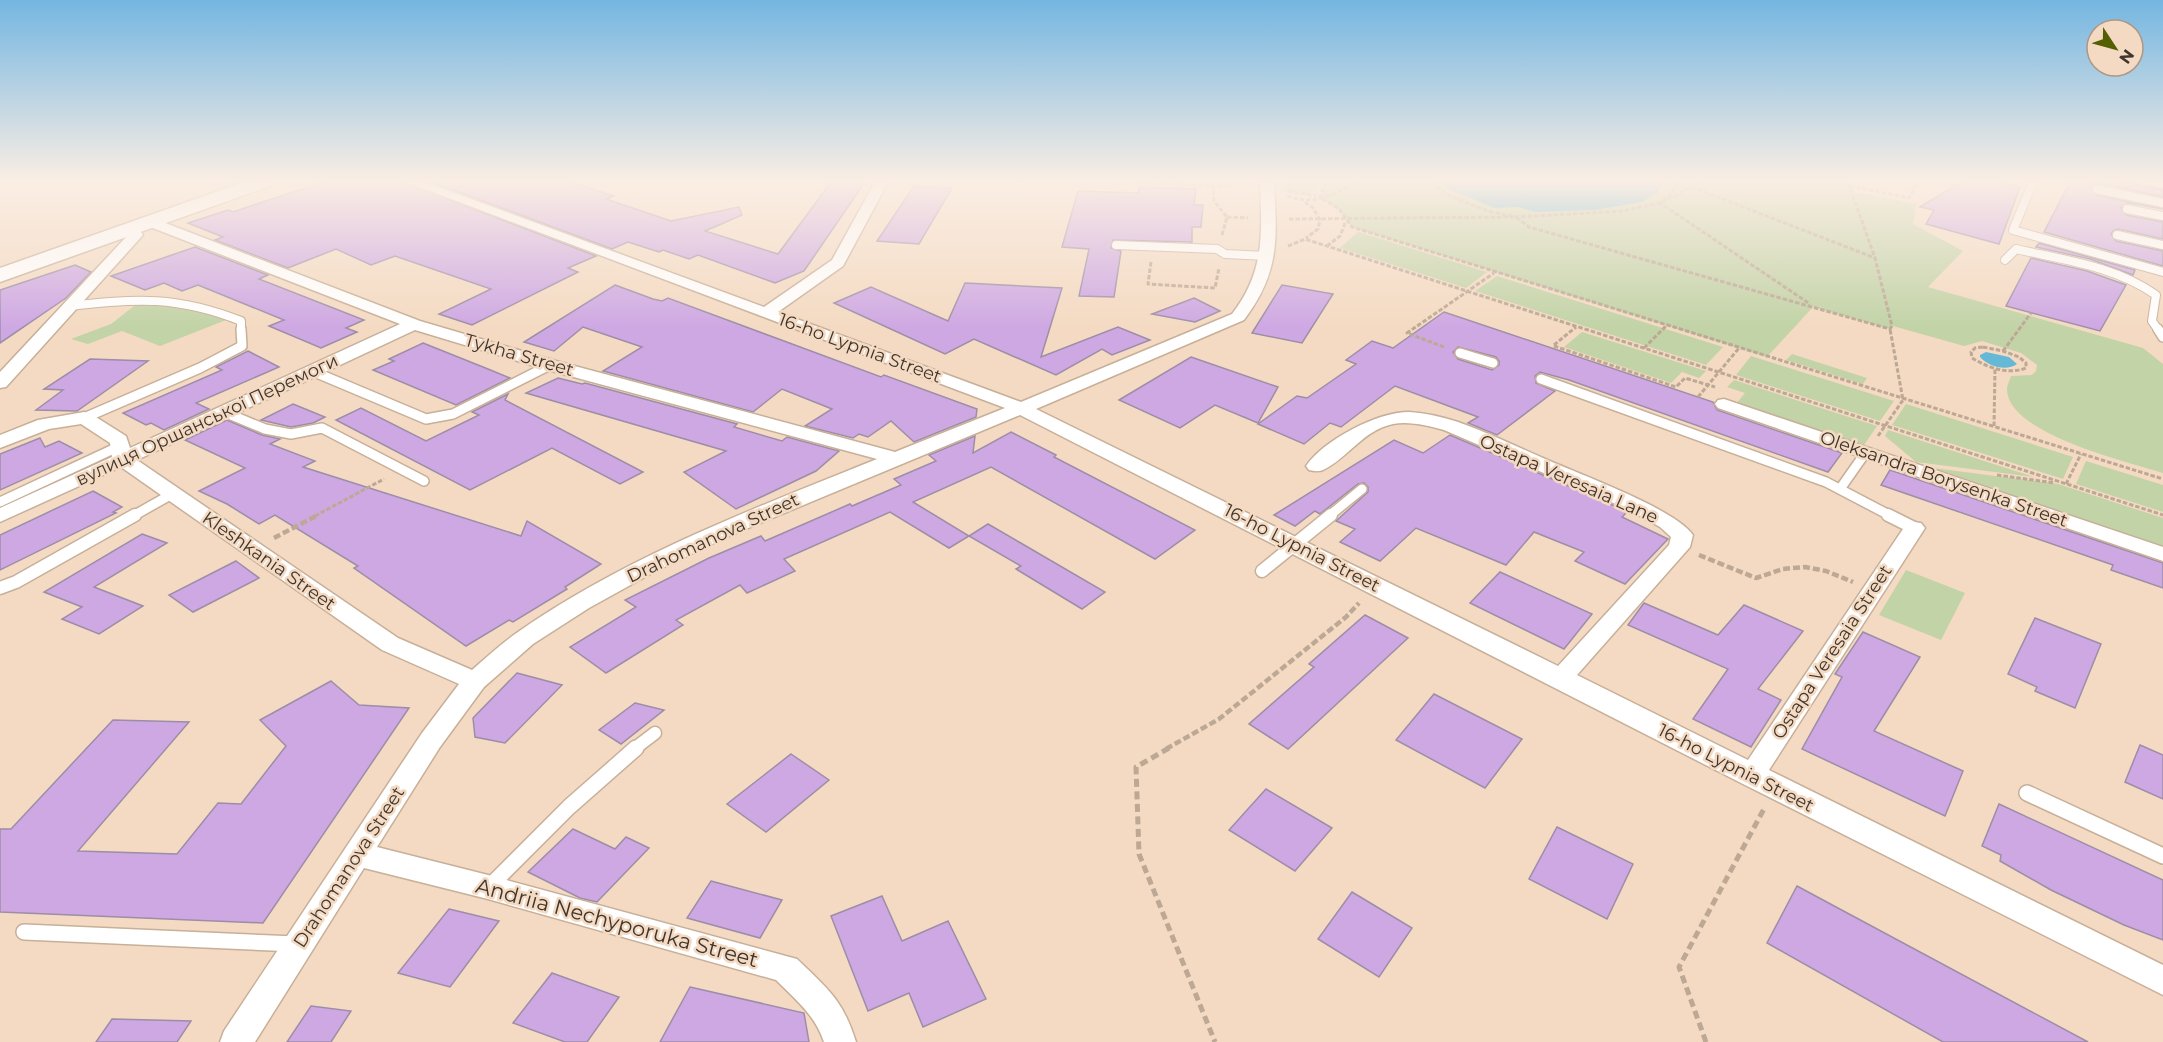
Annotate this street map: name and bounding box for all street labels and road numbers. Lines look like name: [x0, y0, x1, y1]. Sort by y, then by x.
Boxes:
street label: 16-ho Lypnia Street: [775, 308, 945, 388]
street label: Tykha Street: [462, 329, 576, 381]
street label: вулиця Оршанської Перемоги: [72, 349, 342, 491]
street label: Oleksandra Borysenka Street: [1817, 426, 2071, 532]
street label: Ostapa Veresaia Lane: [1476, 430, 1662, 528]
street label: Drahomanova Street: [623, 488, 803, 588]
street label: 16-ho Lypnia Street: [1220, 499, 1384, 597]
street label: Kleshkania Street: [198, 507, 340, 615]
street label: Ostapa Veresaia Street: [1767, 561, 1897, 743]
street label: 16-ho Lypnia Street: [1654, 719, 1818, 817]
street label: Drahomanova Street: [289, 782, 409, 952]
street label: Andriia Nechyporuka Street: [473, 873, 761, 972]

